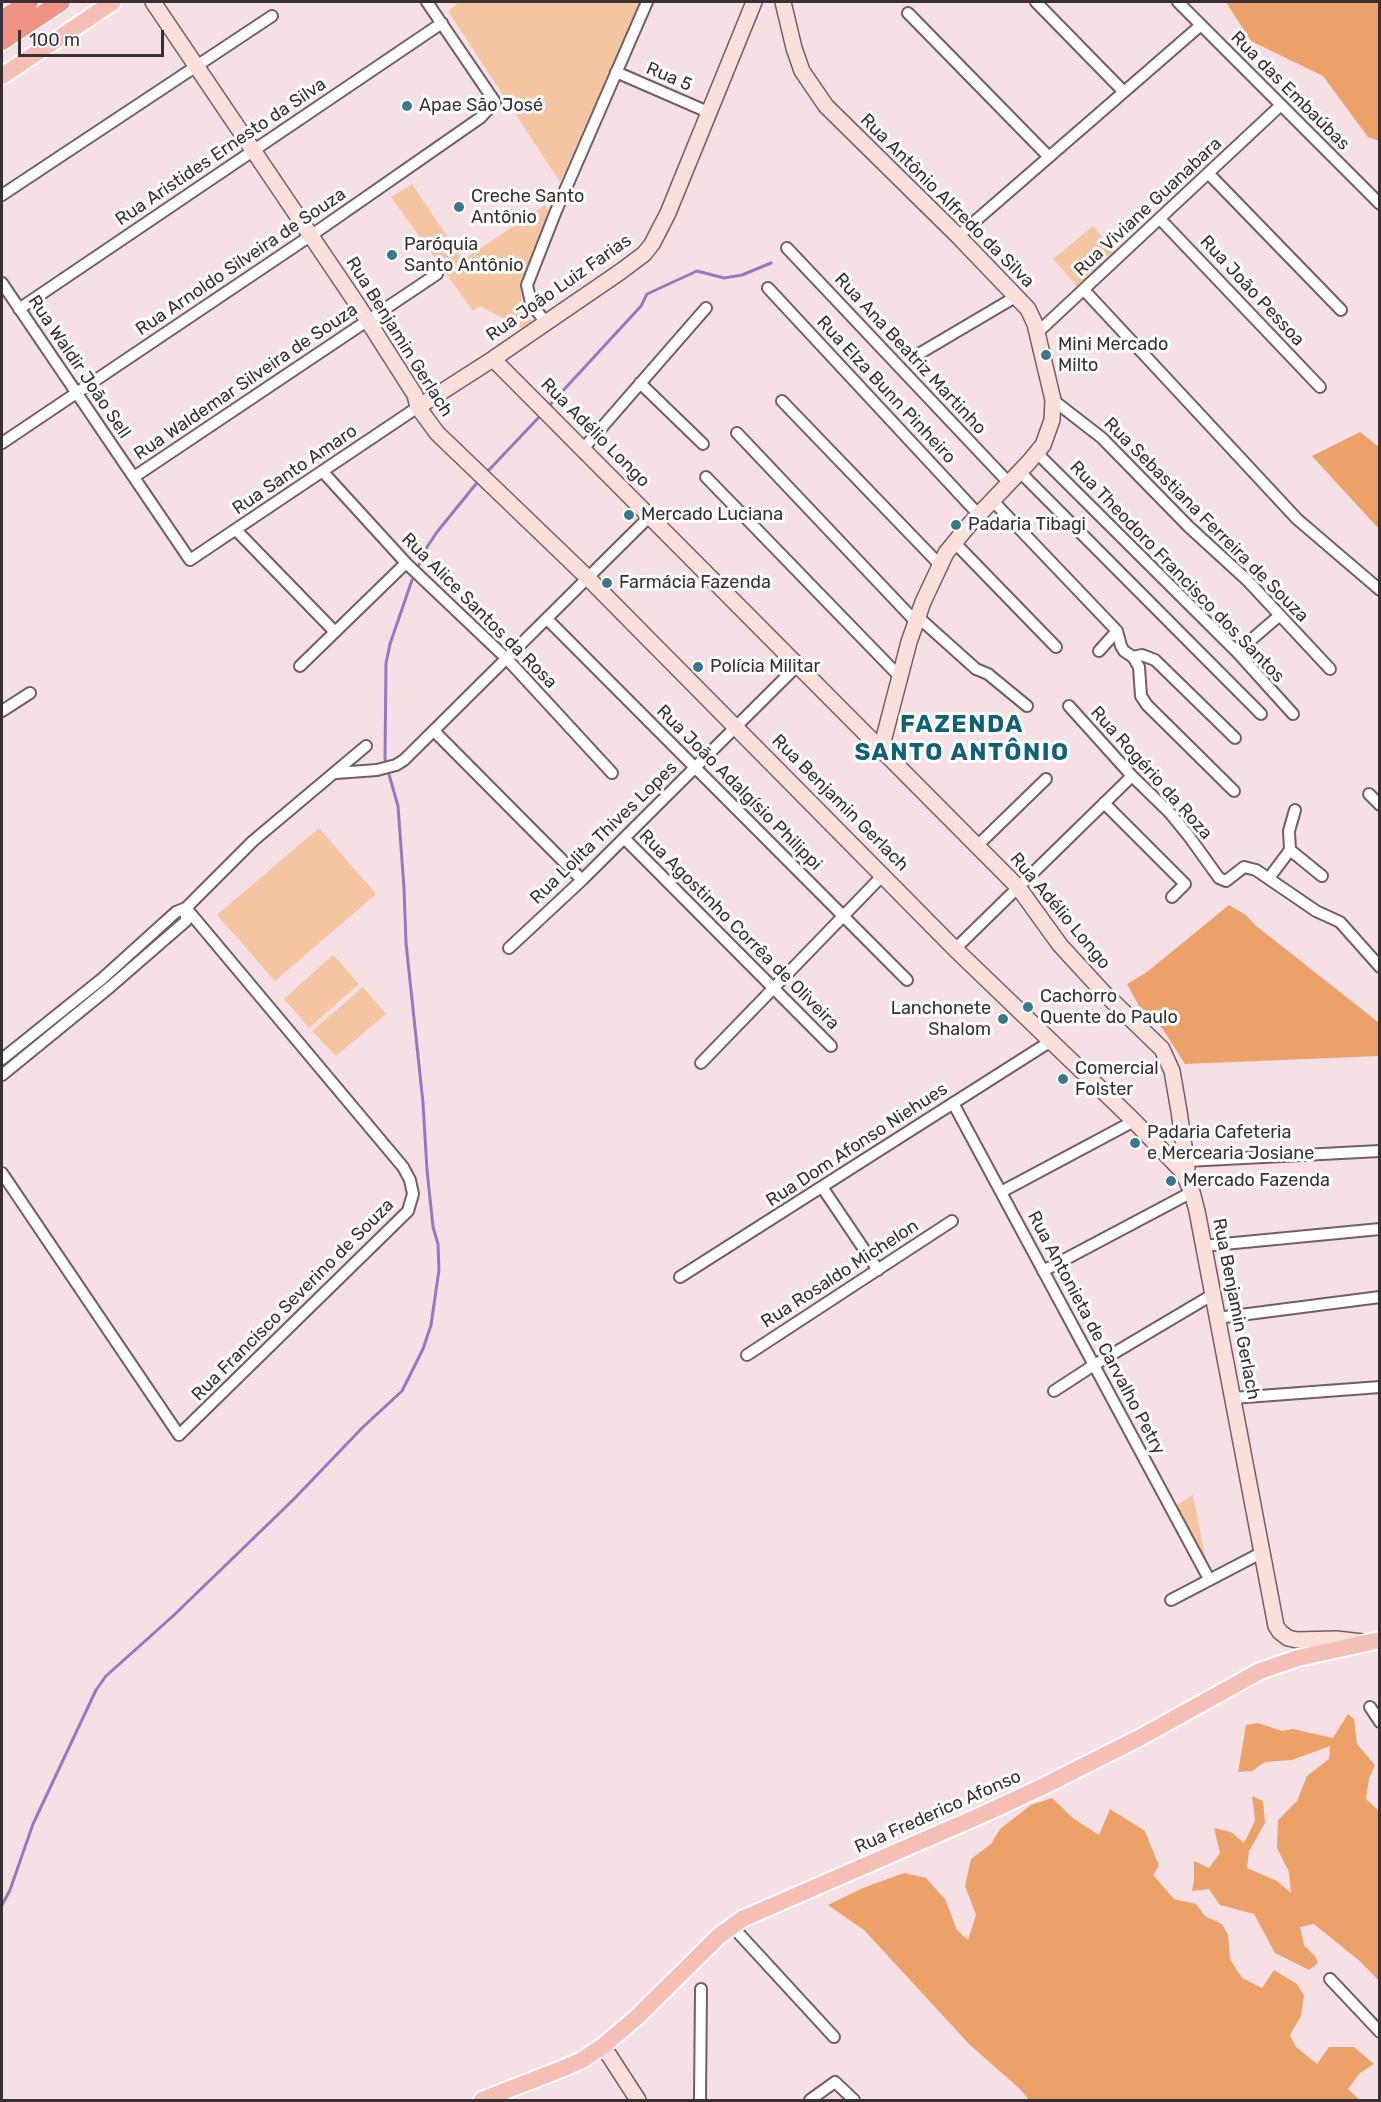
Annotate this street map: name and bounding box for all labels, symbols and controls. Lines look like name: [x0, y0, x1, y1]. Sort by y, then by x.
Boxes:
scale bar: [21, 18, 166, 56]
street label: Rua das Embaúbas: [1226, 27, 1354, 155]
text: 100 m: [29, 29, 80, 51]
street label: Rua 5: [643, 58, 695, 96]
street label: Rua Aristides Ernesto da Silva: [112, 73, 330, 231]
place label: Apae São José: [419, 95, 543, 117]
marker: Apae São José: [400, 99, 414, 113]
street label: Rua Antônio Alfredo da Silva: [855, 109, 1039, 293]
street label: Rua Viviane Guanabara: [1070, 133, 1226, 281]
street label: Rua Arnoldo Silveira de Souza: [132, 184, 350, 340]
place label: Creche Santo Antônio: [471, 186, 584, 228]
marker: Creche Santo Antônio: [452, 200, 466, 214]
street label: Rua João Luiz Farias: [482, 230, 636, 346]
street label: Rua João Pessoa: [1195, 231, 1309, 351]
place label: Paróquia Santo Antônio: [404, 234, 523, 276]
marker: Paróquia Santo Antônio: [385, 248, 399, 262]
street label: Rua Benjamin Gerlach: [341, 253, 457, 421]
street label: Rua Ana Beatriz Martinho: [830, 269, 990, 439]
street label: Rua Waldir João Sell: [23, 291, 135, 443]
street label: Rua Waldemar Silveira de Souza: [130, 299, 362, 465]
street label: Rua Elza Bunn Pinheiro: [812, 312, 960, 468]
place label: Mini Mercado Milto: [1058, 334, 1168, 376]
marker: Mini Mercado Milto: [1039, 348, 1053, 362]
street label: Rua Adélio Longo: [536, 374, 654, 492]
street label: Rua Sebastiana Ferreira de Souza: [1099, 413, 1313, 627]
street label: Rua Santo Amaro: [229, 420, 361, 520]
street label: Rua Theodoro Francisco dos Santos: [1065, 457, 1289, 687]
place label: Mercado Luciana: [641, 504, 783, 526]
marker: Mercado Luciana: [622, 508, 636, 522]
place label: Padaria Tibagi: [968, 514, 1086, 536]
marker: Padaria Tibagi: [949, 518, 963, 532]
street label: Rua Alice Santos da Rosa: [397, 529, 561, 693]
place label: Farmácia Fazenda: [619, 572, 771, 594]
marker: Farmácia Fazenda: [600, 576, 614, 590]
place label: Polícia Militar: [710, 656, 820, 678]
marker: Polícia Militar: [691, 660, 705, 674]
street label: Rua João Adalgísio Philippi: [652, 701, 826, 875]
street label: Rua Rogério da Roza: [1085, 702, 1217, 844]
district label: FAZENDA SANTO ANTÔNIO: [854, 711, 1070, 767]
street label: Rua Benjamin Gerlach: [767, 730, 913, 876]
street label: Rua Lolita Thives Lopes: [526, 757, 682, 909]
street label: Rua Agostinho Corrêa de Oliveira: [634, 825, 844, 1035]
street label: Rua Adélio Longo: [1005, 848, 1115, 974]
place label: Cachorro Quente do Paulo: [1040, 986, 1178, 1028]
place label: Lanchonete Shalom: [891, 998, 991, 1040]
marker: Cachorro Quente do Paulo: [1021, 1000, 1035, 1014]
marker: Lanchonete Shalom: [996, 1012, 1010, 1026]
place label: Comercial Folster: [1075, 1058, 1159, 1100]
marker: Comercial Folster: [1056, 1072, 1070, 1086]
street label: Rua Dom Afonso Niehues: [762, 1078, 952, 1212]
place label: Padaria Cafeteria e Mercearia Josiane: [1147, 1122, 1314, 1164]
marker: Padaria Cafeteria e Mercearia Josiane: [1128, 1136, 1142, 1150]
place label: Mercado Fazenda: [1183, 1170, 1330, 1192]
marker: Mercado Fazenda: [1164, 1174, 1178, 1188]
street label: Rua Francisco Severino de Souza: [187, 1194, 399, 1406]
street label: Rua Antonieta de Carvalho Petry: [1022, 1208, 1170, 1458]
street label: Rua Rosaldo Michelon: [757, 1215, 923, 1333]
street label: Rua Benjamin Gerlach: [1208, 1216, 1264, 1402]
street label: Rua Frederico Afonso: [851, 1766, 1025, 1858]

